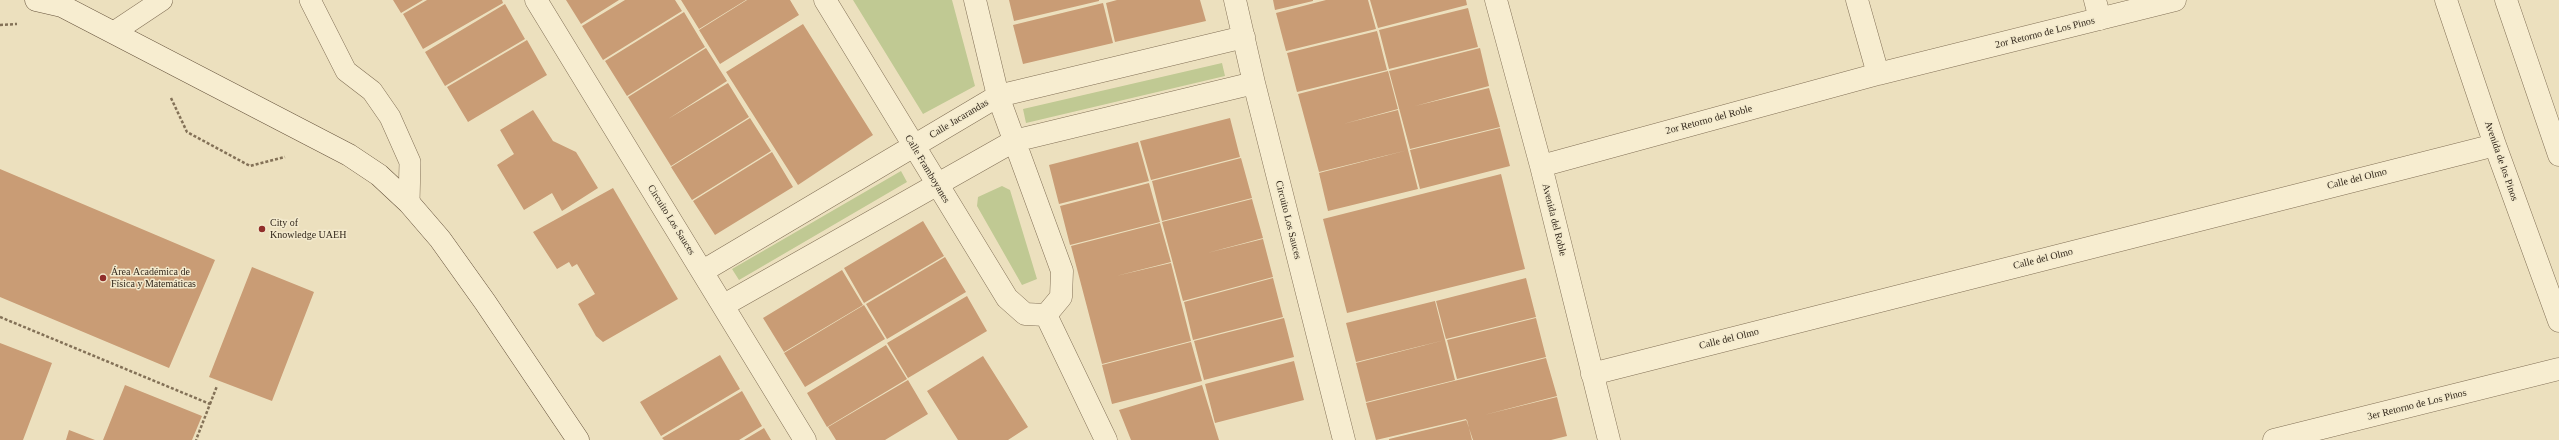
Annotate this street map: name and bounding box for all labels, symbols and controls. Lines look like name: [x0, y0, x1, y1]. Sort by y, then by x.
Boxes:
street label: 2or Retorno de Los Pinos: [1994, 15, 2096, 51]
street label: Calle Jacarandas: [927, 97, 991, 141]
street label: 2or Retorno del Roble: [1664, 103, 1754, 137]
street label: Avenida de los Pinos: [2482, 119, 2520, 203]
street label: Calle Framboyanes: [902, 133, 952, 205]
street label: Calle del Olmo: [2326, 166, 2388, 192]
street label: Circuito Los Sauces: [1272, 179, 1304, 261]
street label: Circuito Los Sauces: [645, 183, 697, 257]
street label: Avenida del Roble: [1539, 183, 1569, 257]
place label: City of Knowledge UAEH: [270, 217, 346, 240]
marker: City of Knowledge UAEH: [257, 224, 267, 234]
street label: Calle del Olmo: [2012, 246, 2074, 272]
place label: Área Académica de Física y Matemáticas: [111, 266, 196, 290]
marker: Área Académica de Física y Matemáticas: [98, 273, 108, 283]
street label: Calle del Olmo: [1698, 326, 1760, 352]
street label: 3er Retorno de Los Pinos: [2366, 387, 2468, 423]

